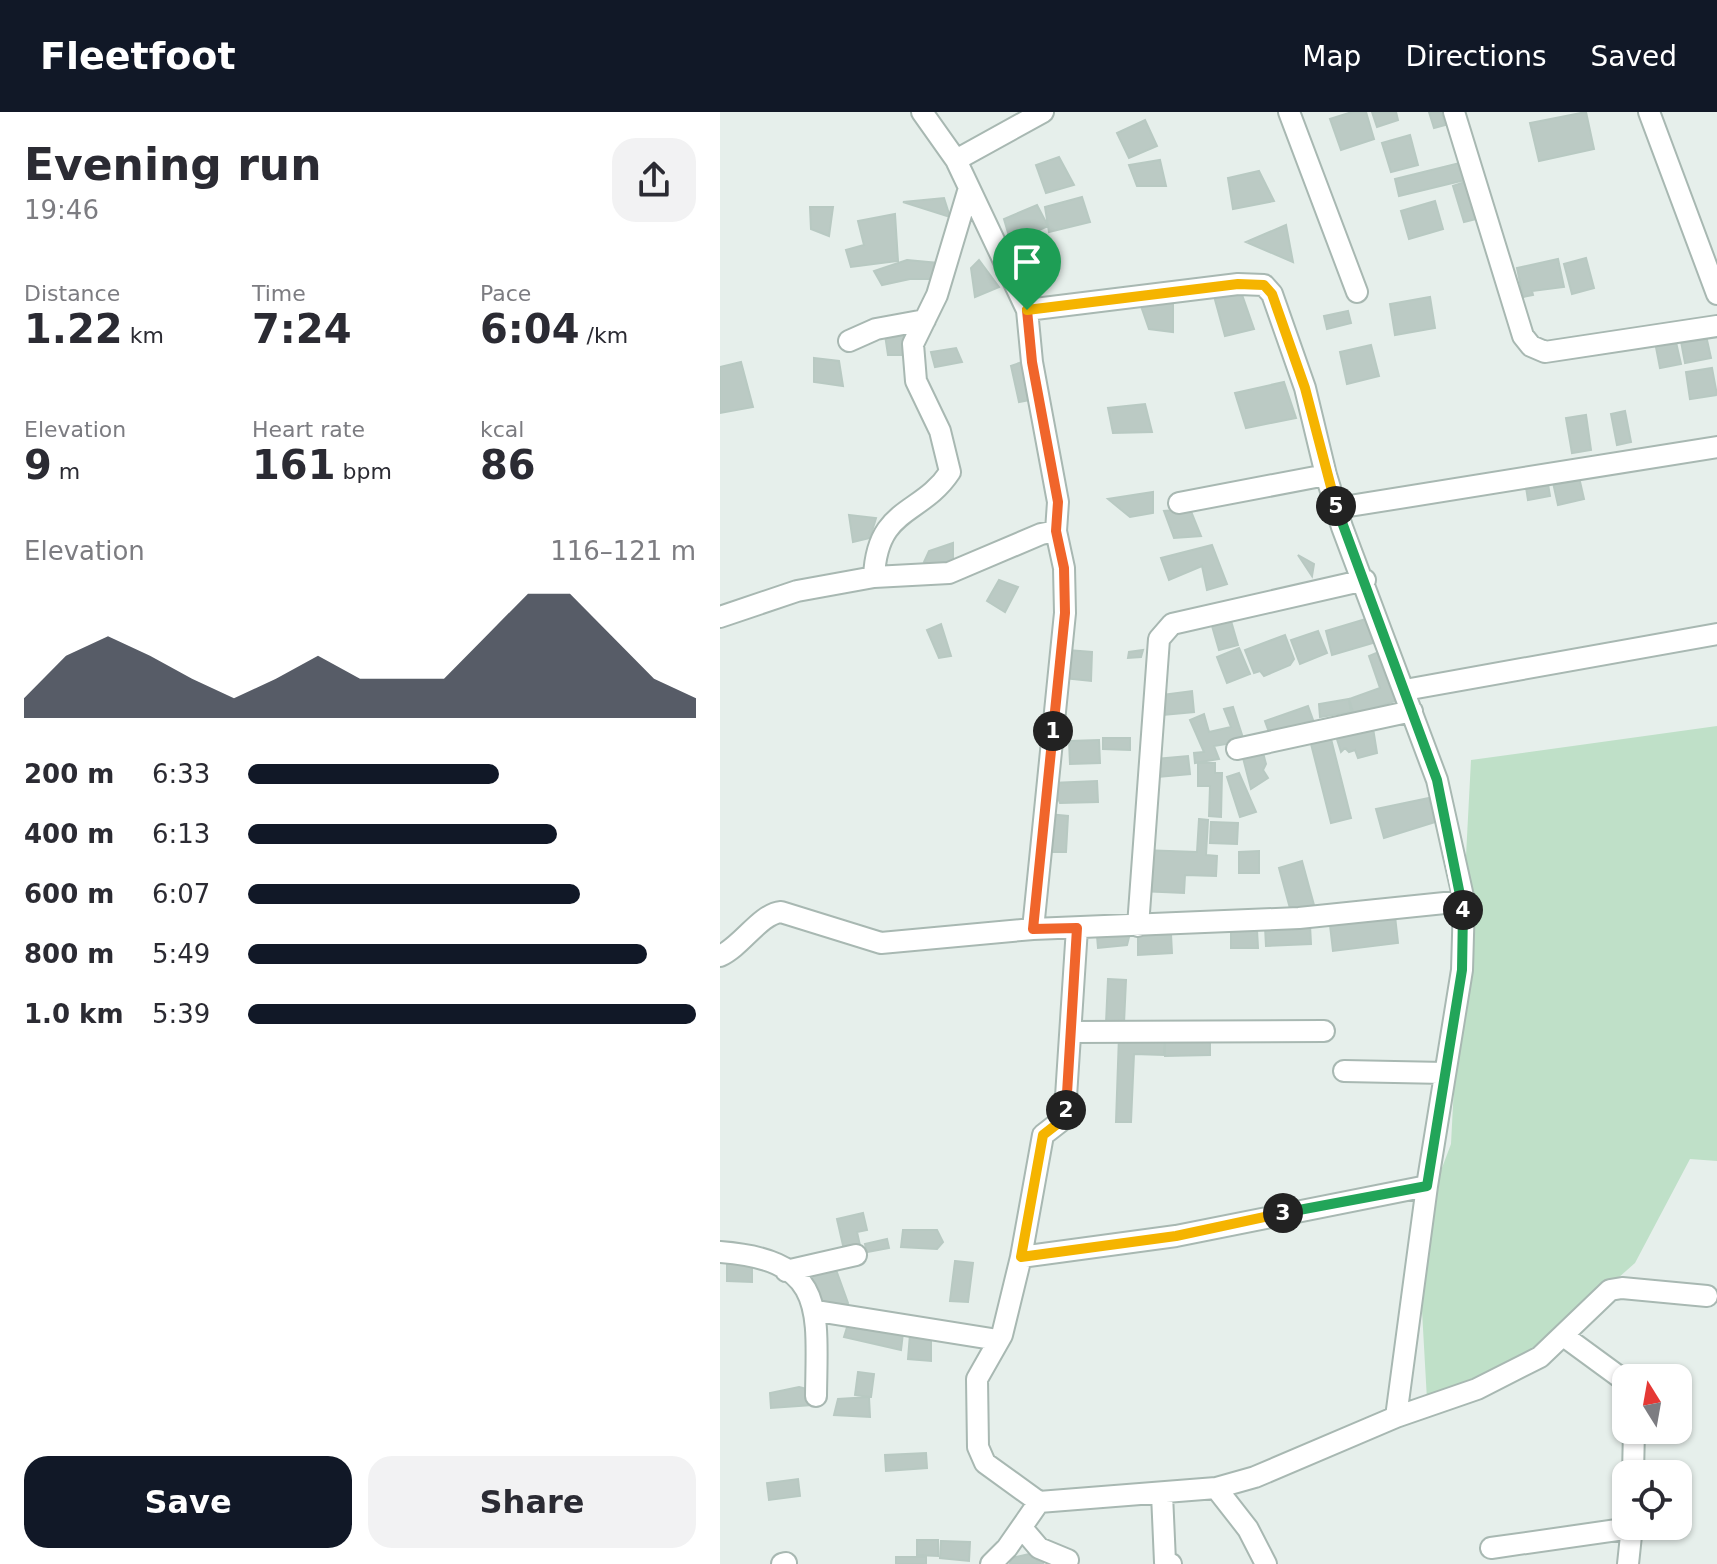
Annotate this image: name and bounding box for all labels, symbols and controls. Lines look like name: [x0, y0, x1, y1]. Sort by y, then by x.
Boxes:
text: Fleetfoot: [40, 34, 236, 78]
text: Map: [1302, 40, 1361, 73]
text: Directions: [1405, 40, 1546, 73]
text: Saved: [1590, 40, 1677, 73]
button: share: [612, 138, 696, 222]
text: Evening run: [24, 139, 321, 190]
text: 19:46: [24, 195, 99, 225]
pin: [993, 228, 1061, 310]
icon: arrive: [1005, 240, 1049, 284]
text: Distance: [24, 281, 120, 306]
text: Time: [252, 281, 306, 306]
text: Pace: [480, 281, 531, 306]
text: 1.22: [24, 306, 123, 352]
text: 7:24: [252, 306, 352, 352]
text: 6:04: [480, 306, 580, 352]
text: km: [123, 323, 164, 348]
text: /km: [580, 323, 628, 348]
text: Elevation: [24, 417, 126, 442]
text: Heart rate: [252, 417, 365, 442]
text: kcal: [480, 417, 524, 442]
text: 9: [24, 442, 52, 488]
text: 161: [252, 442, 336, 488]
text: 86: [480, 442, 536, 488]
text: m: [52, 459, 80, 484]
text: bpm: [336, 459, 392, 484]
pin: 5: [1316, 486, 1356, 526]
text: 5: [1328, 493, 1344, 518]
text: Elevation: [24, 536, 145, 566]
text: 116–121 m: [550, 536, 696, 566]
pin: 1: [1033, 711, 1073, 751]
text: 1: [1045, 718, 1061, 743]
text: 200 m: [24, 759, 114, 789]
text: 6:33: [152, 759, 210, 789]
text: 400 m: [24, 819, 114, 849]
text: 6:13: [152, 819, 210, 849]
text: 600 m: [24, 879, 114, 909]
text: 6:07: [152, 879, 210, 909]
pin: 4: [1443, 890, 1483, 930]
text: 4: [1455, 897, 1471, 922]
text: 800 m: [24, 939, 114, 969]
text: 5:49: [152, 939, 210, 969]
text: 1.0 km: [24, 999, 124, 1029]
text: 5:39: [152, 999, 210, 1029]
pin: 2: [1046, 1090, 1086, 1130]
text: 2: [1058, 1097, 1074, 1122]
pin: 3: [1263, 1193, 1303, 1233]
text: 3: [1275, 1200, 1291, 1225]
north arrow: [1612, 1364, 1692, 1444]
map controls: [1612, 1364, 1692, 1540]
button: Save: [24, 1456, 352, 1548]
button: Share: [368, 1456, 696, 1548]
button: locate: [1612, 1460, 1692, 1540]

